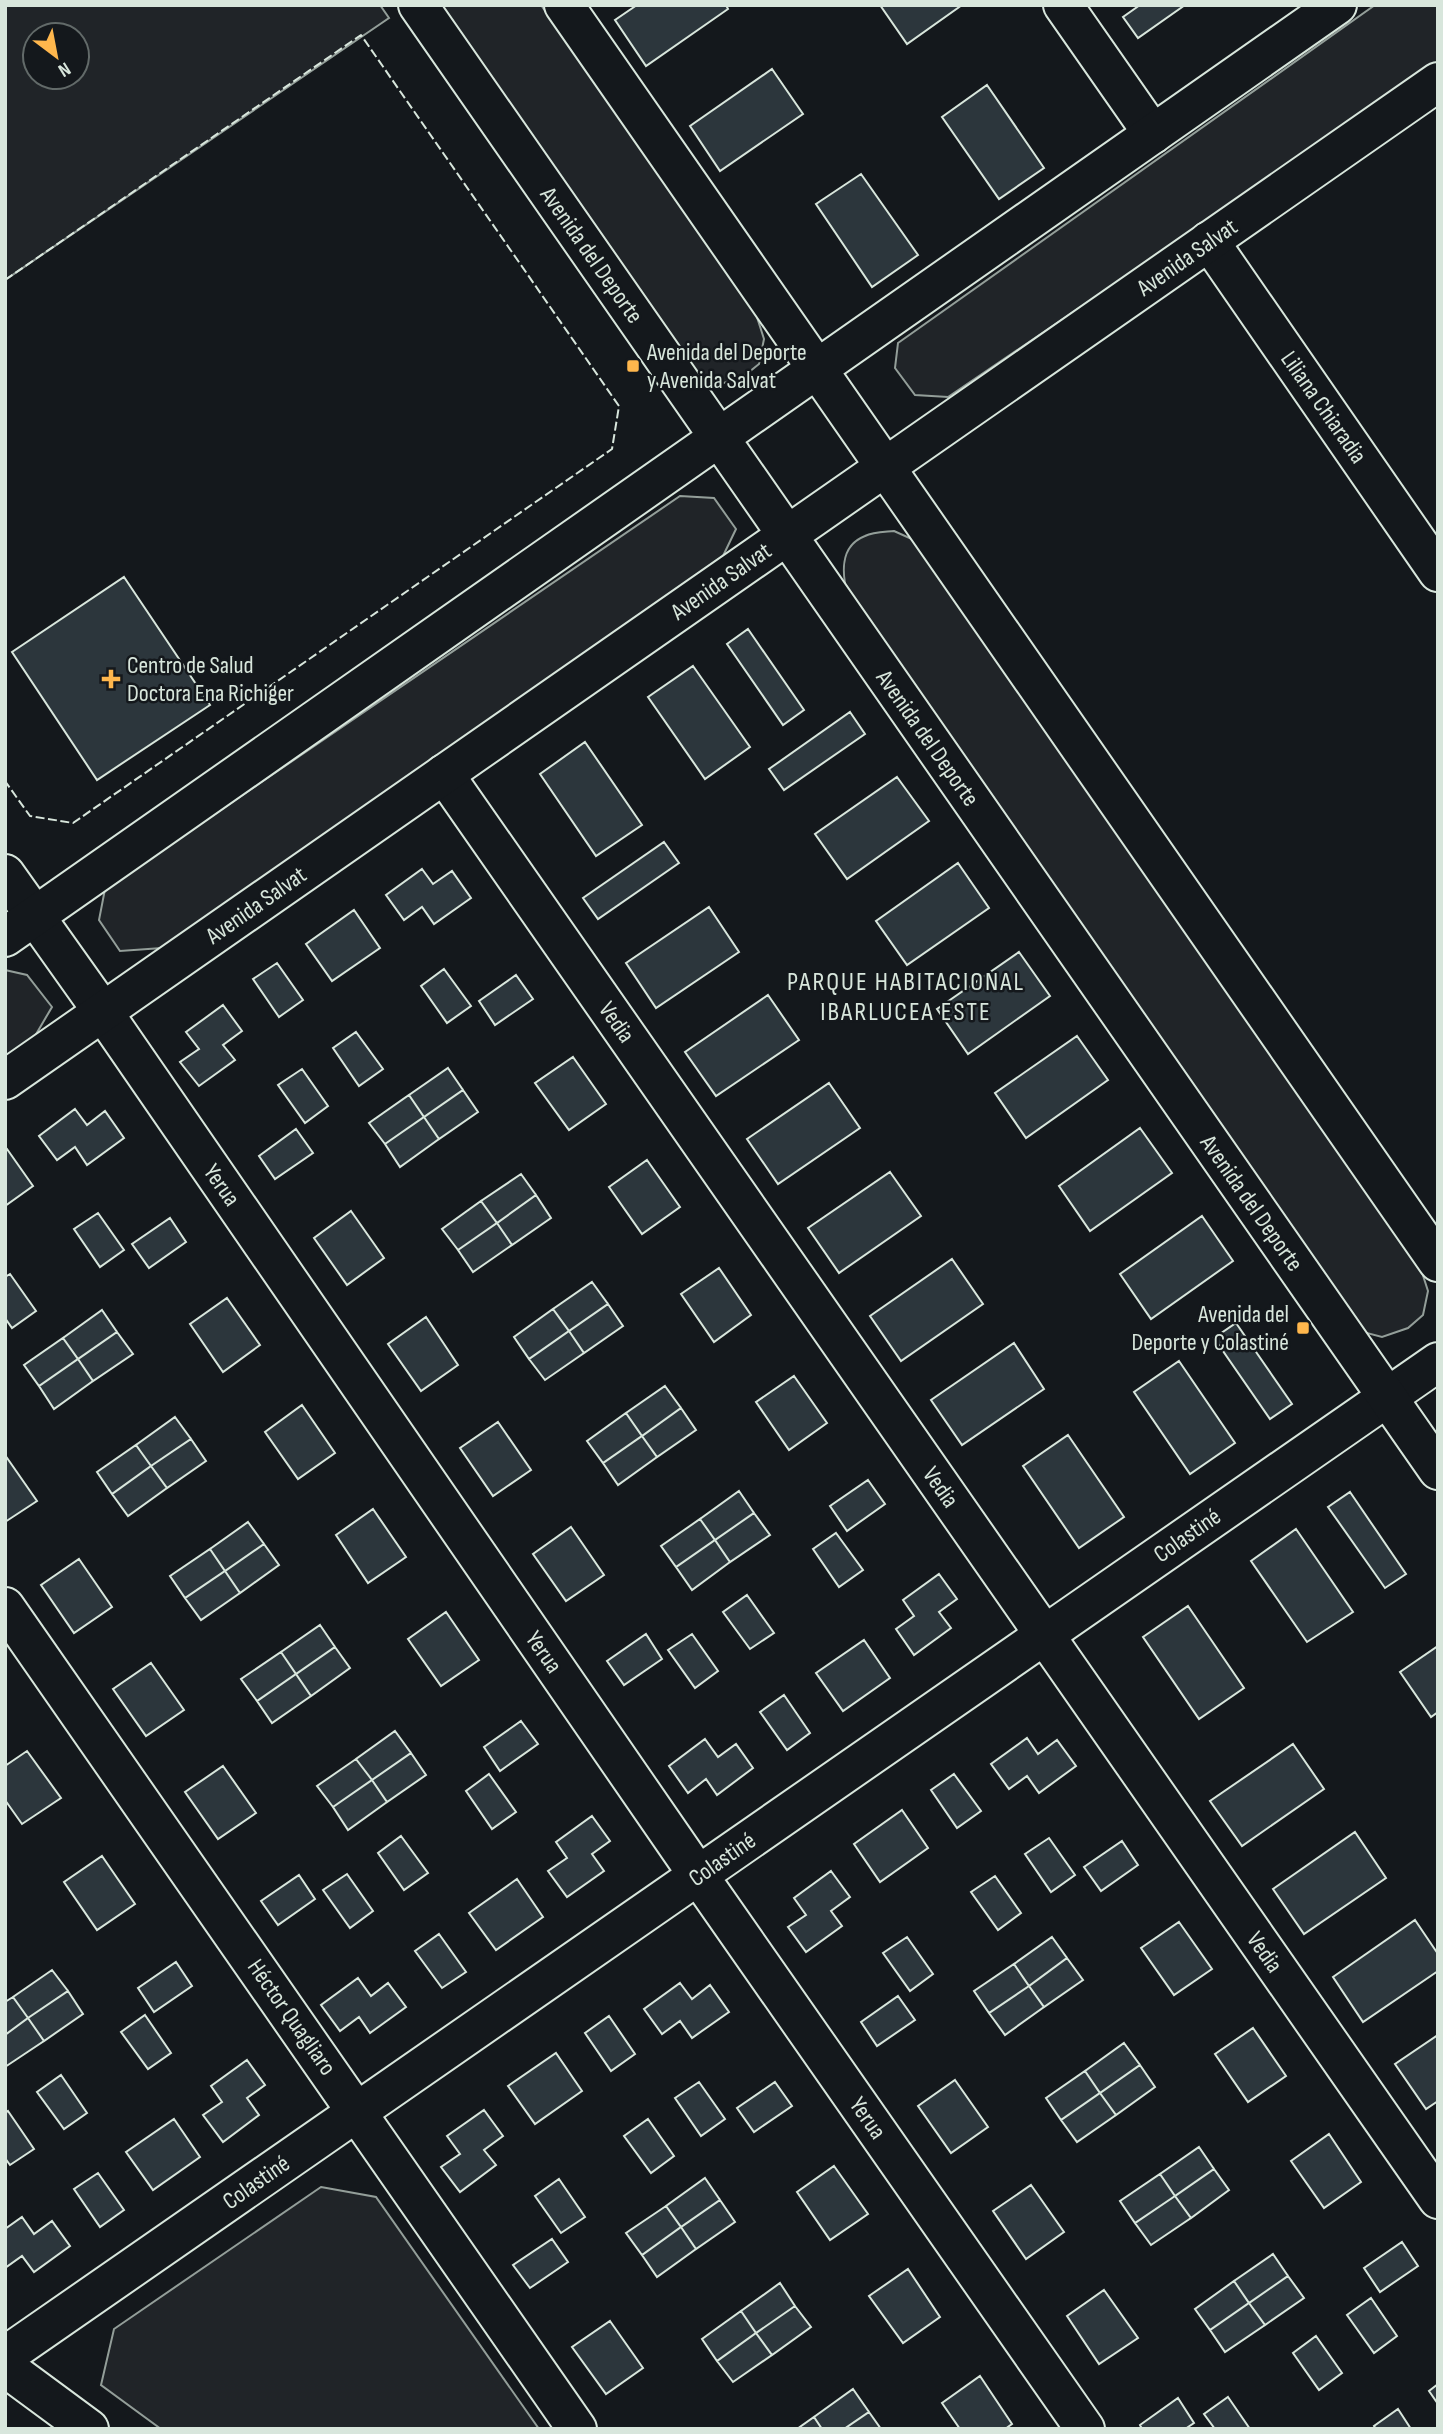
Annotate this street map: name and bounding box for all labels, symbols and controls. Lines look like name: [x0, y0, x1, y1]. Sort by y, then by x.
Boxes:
north arrow: [21, 21, 91, 91]
text: N: [54, 57, 75, 82]
street label: Avenida del Deporte: [533, 181, 649, 329]
street label: Avenida Salvat: [1131, 212, 1243, 303]
place label: Avenida del Deporte y Avenida Salvat: [646, 338, 807, 395]
street label: Liliana Chiaradia: [1274, 346, 1373, 469]
marker: Avenida del Deporte y Avenida Salvat: [625, 358, 641, 374]
street label: Avenida Salvat: [665, 536, 777, 627]
place label: Centro de Salud Doctora Ena Richiger: [127, 651, 294, 708]
street label: Avenida del Deporte: [869, 664, 985, 812]
marker: Centro de Salud Doctora Ena Richiger: [101, 669, 121, 689]
street label: Avenida Salvat: [200, 860, 312, 951]
district label: PARQUE HABITACIONAL IBARLUCEA ESTE: [787, 967, 1025, 1028]
street label: Vedia: [592, 996, 641, 1048]
street label: Avenida del Deporte: [1193, 1129, 1309, 1277]
street label: Yerua: [197, 1159, 246, 1212]
place label: Avenida del Deporte y Colastiné: [1131, 1300, 1289, 1357]
marker: Avenida del Deporte y Colastiné: [1295, 1320, 1311, 1336]
street label: Vedia: [916, 1461, 965, 1513]
street label: Colastiné: [1148, 1502, 1226, 1569]
street label: Yerua: [519, 1626, 568, 1679]
street label: Colastiné: [683, 1826, 761, 1893]
street label: Vedia: [1240, 1926, 1289, 1978]
street label: Héctor Quagliaro: [241, 1954, 342, 2081]
street label: Yerua: [843, 2092, 892, 2145]
street label: Colastiné: [217, 2149, 295, 2216]

